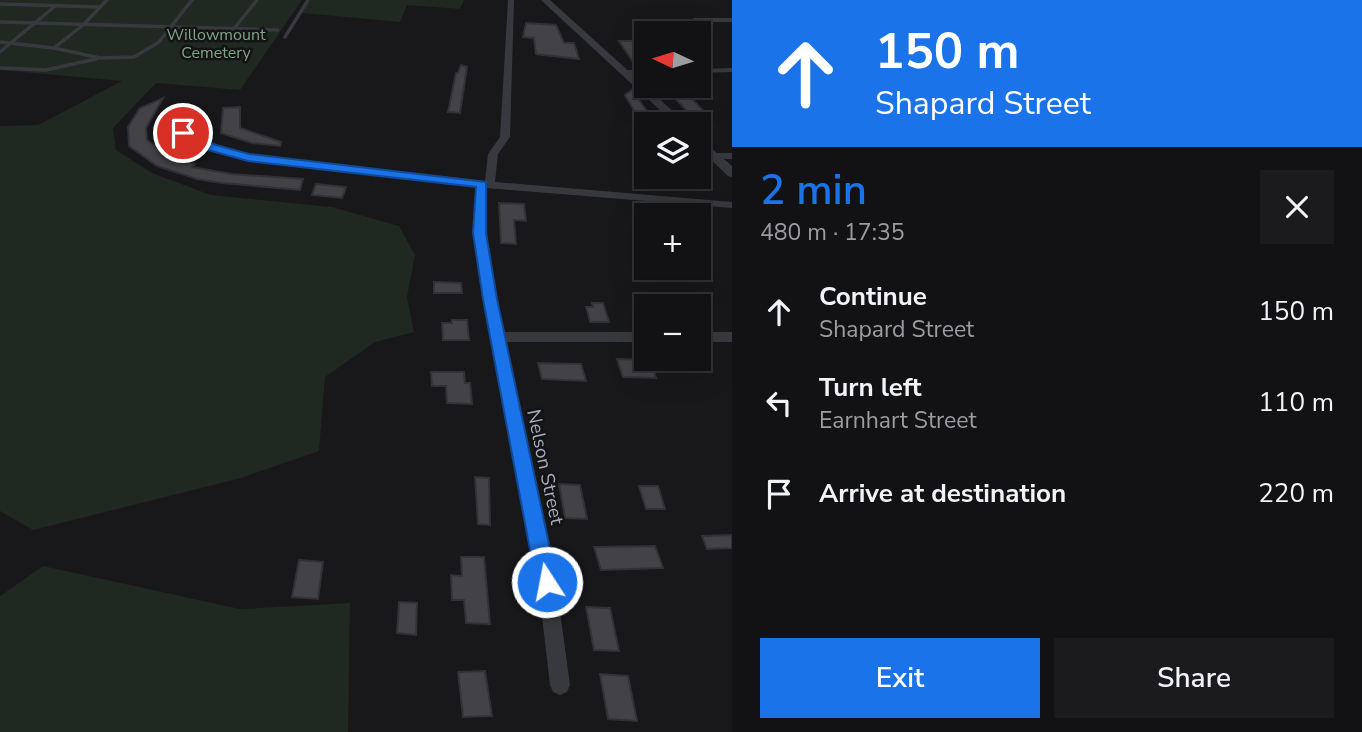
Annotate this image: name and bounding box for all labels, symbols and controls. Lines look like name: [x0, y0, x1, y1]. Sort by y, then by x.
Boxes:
text: 150 m: [875, 18, 1019, 85]
north arrow: [634, 21, 710, 98]
map controls: [634, 21, 711, 371]
park label: Willowmount Cemetery: [166, 24, 266, 64]
icon: ahead: [760, 28, 851, 119]
text: Shapard Street: [875, 82, 1091, 125]
pin: [153, 103, 213, 163]
button: layers: [634, 112, 711, 189]
icon: arrive: [164, 114, 202, 152]
text: 2 min: [760, 162, 867, 219]
button: close: [1260, 170, 1334, 244]
button: +: [634, 203, 711, 280]
text: 480 m · 17:35: [760, 217, 905, 248]
text: Continue: [819, 279, 927, 314]
icon: ahead: [760, 293, 798, 331]
button: −: [634, 294, 711, 371]
text: 150 m: [1258, 294, 1334, 329]
text: Shapard Street: [819, 314, 974, 345]
text: Turn left: [819, 370, 922, 405]
icon: left: [760, 384, 798, 422]
text: 110 m: [1258, 385, 1334, 420]
text: Earnhart Street: [819, 405, 977, 436]
street label: Nelson Street: [520, 407, 570, 527]
icon: arrive: [760, 475, 798, 513]
text: Arrive at destination: [819, 476, 1066, 511]
text: 220 m: [1258, 476, 1334, 511]
position arrow: [510, 545, 584, 619]
button: Exit: [760, 638, 1040, 718]
button: Share: [1054, 638, 1334, 718]

